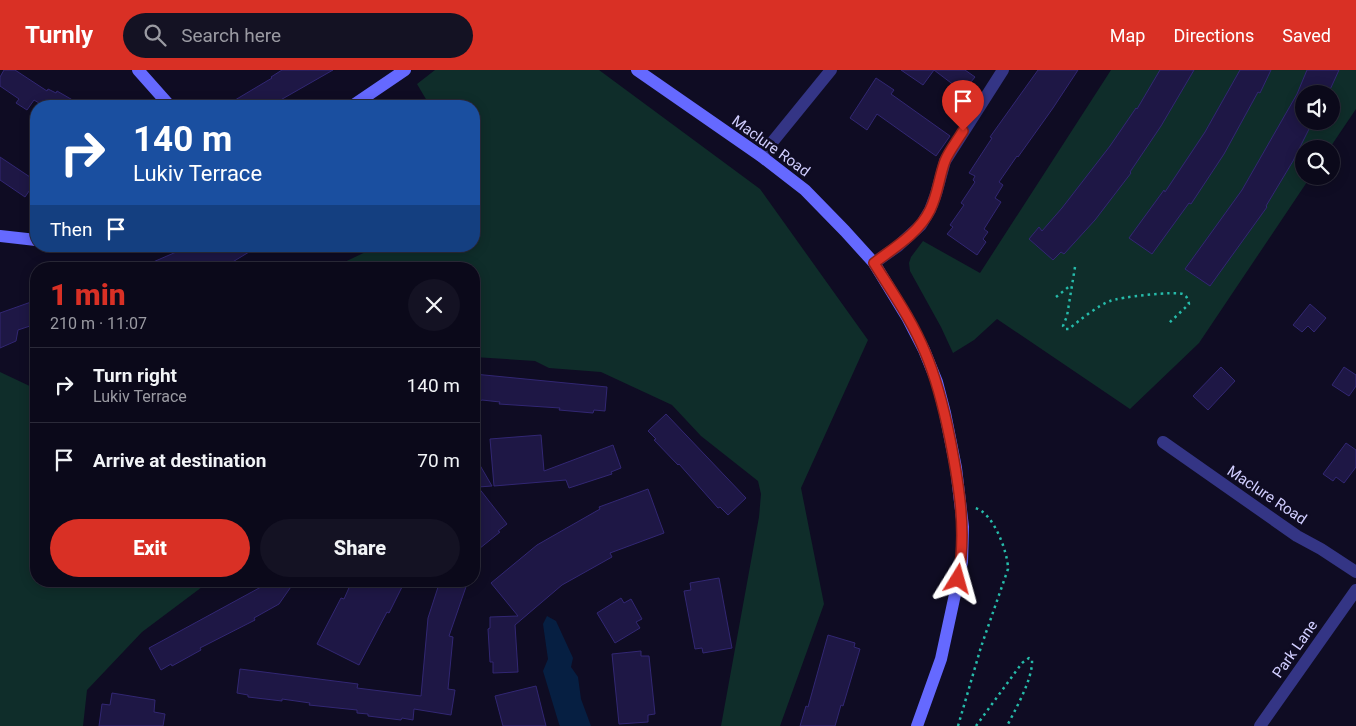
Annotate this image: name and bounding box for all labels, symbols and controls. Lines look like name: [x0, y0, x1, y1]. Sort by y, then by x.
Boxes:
search box: [123, 13, 473, 58]
text: Turnly: [25, 21, 93, 49]
icon: search: [141, 21, 169, 49]
text: Search here: [181, 24, 281, 47]
text: Map: [1110, 25, 1145, 46]
text: Directions: [1173, 25, 1254, 46]
text: Saved: [1282, 25, 1331, 46]
pin: [942, 80, 984, 131]
map controls: [1295, 85, 1340, 185]
button: sound: [1295, 85, 1340, 130]
icon: arrive: [949, 87, 977, 115]
street label: Maclure Road: [728, 112, 814, 180]
text: 140 m: [133, 119, 232, 160]
icon: right: [50, 120, 115, 185]
button: search: [1295, 140, 1340, 185]
text: Lukiv Terrace: [133, 161, 262, 186]
icon: arrive: [102, 215, 130, 243]
text: Then: [50, 218, 92, 241]
text: 1 min: [50, 277, 126, 312]
button: close: [408, 279, 460, 331]
text: 210 m · 11:07: [50, 314, 147, 333]
text: Turn right: [93, 364, 177, 387]
icon: right: [50, 371, 78, 399]
text: 140 m: [407, 374, 460, 397]
text: Lukiv Terrace: [93, 387, 187, 406]
icon: arrive: [50, 446, 78, 474]
text: Arrive at destination: [93, 449, 266, 472]
text: 70 m: [417, 449, 460, 472]
street label: Maclure Road: [1224, 462, 1310, 528]
button: Exit: [50, 519, 250, 577]
button: Share: [260, 519, 460, 577]
position arrow: [931, 552, 983, 604]
street label: Park Lane: [1269, 617, 1321, 681]

